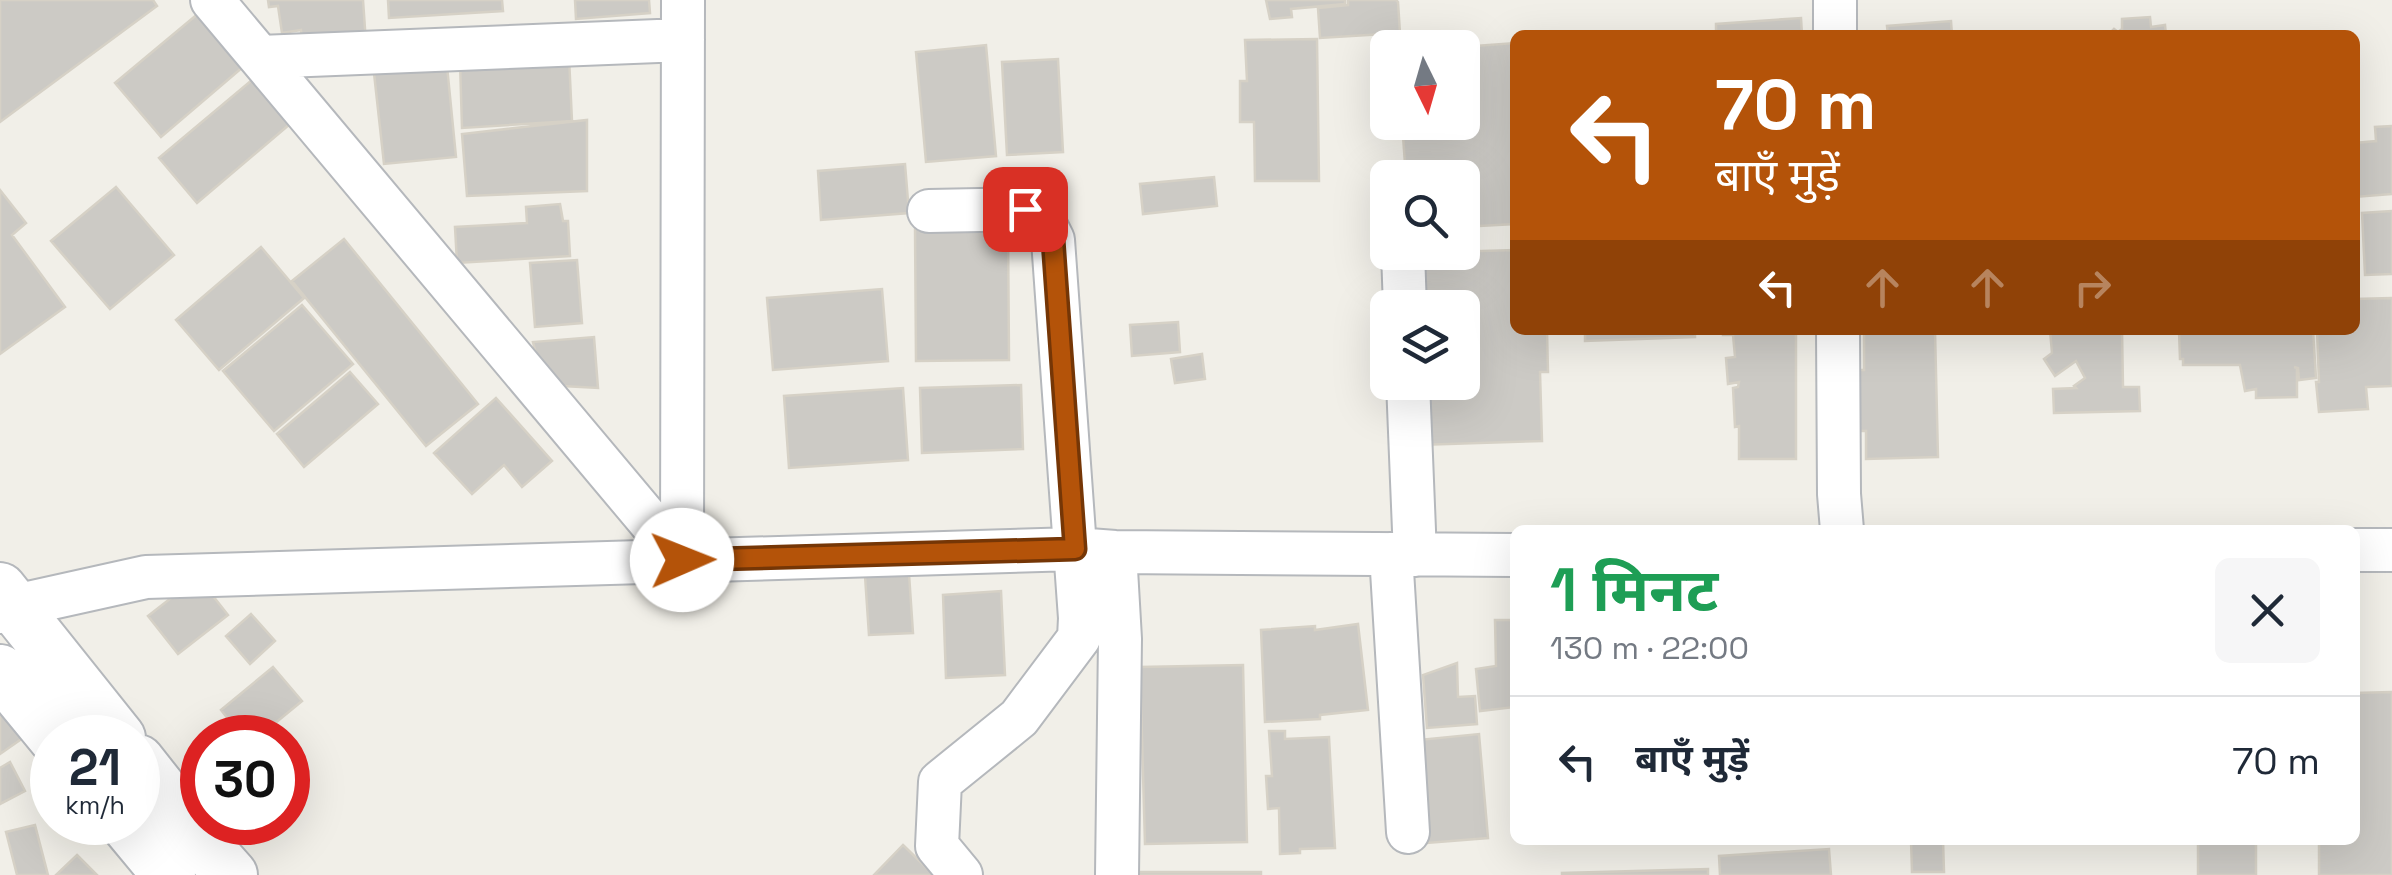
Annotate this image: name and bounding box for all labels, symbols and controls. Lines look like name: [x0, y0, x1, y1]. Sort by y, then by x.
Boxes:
north arrow: [1370, 30, 1480, 140]
map controls: [1370, 30, 1480, 400]
text: 70 m: [1715, 60, 1876, 149]
icon: left: [1550, 70, 1680, 200]
text: बाएँ मुड़ें: [1715, 147, 1840, 204]
button: search: [1370, 160, 1480, 270]
pin: [983, 167, 1068, 252]
icon: arrive: [998, 182, 1053, 237]
icon: left: [1750, 260, 1805, 315]
icon: ahead: [1855, 260, 1910, 315]
icon: ahead: [1960, 260, 2015, 315]
icon: right: [2065, 260, 2120, 315]
button: layers: [1370, 290, 1480, 400]
position arrow: [630, 508, 734, 612]
text: 1 मिनट: [1550, 552, 1718, 629]
button: close: [2215, 558, 2320, 663]
text: 130 m · 22:00: [1550, 628, 1749, 668]
speed limit sign: 30: [180, 715, 310, 845]
icon: left: [1550, 734, 1605, 789]
text: बाएँ मुड़ें: [1635, 735, 1749, 783]
text: 21: [69, 736, 121, 800]
text: 70 m: [2232, 737, 2320, 785]
text: km/h: [65, 789, 125, 821]

